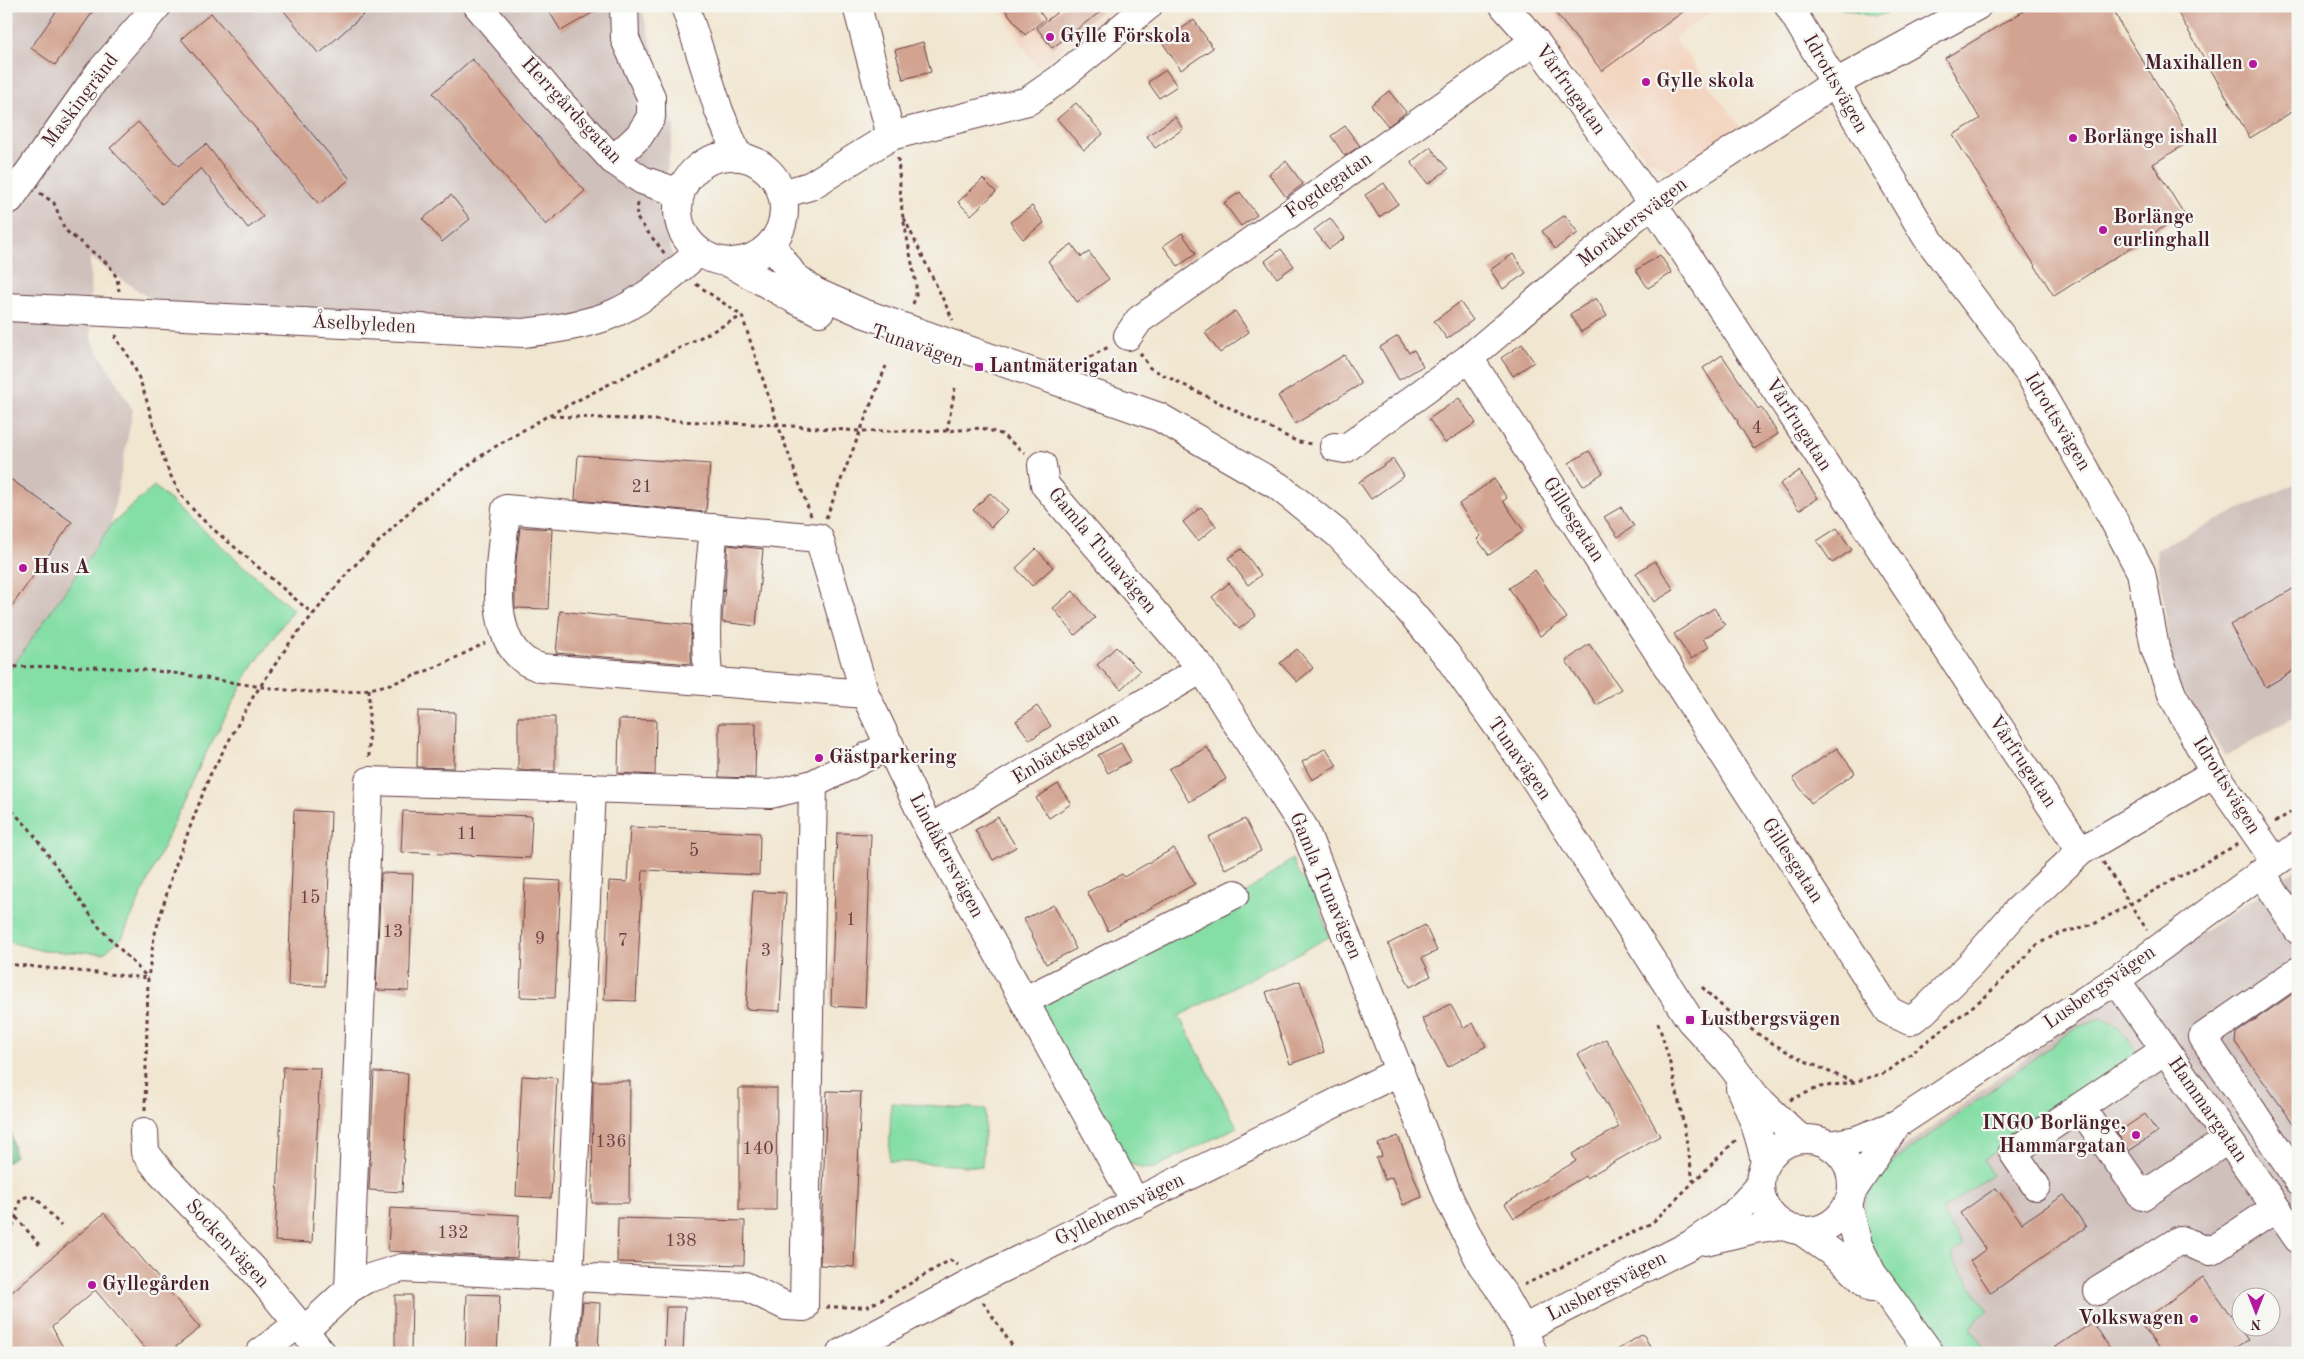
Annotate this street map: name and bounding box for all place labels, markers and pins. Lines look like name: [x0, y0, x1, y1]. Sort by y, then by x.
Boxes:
place label: Gylle Förskola: [1060, 27, 1191, 47]
marker: Gylle Förskola: [1044, 31, 1056, 43]
place label: Maxihallen: [2144, 54, 2243, 74]
marker: Maxihallen: [2247, 58, 2259, 70]
place label: Gylle skola: [1656, 72, 1754, 92]
marker: Gylle skola: [1640, 76, 1652, 88]
place label: Borlänge ishall: [2083, 128, 2218, 148]
marker: Borlänge ishall: [2067, 132, 2079, 144]
place label: Borlänge curlinghall: [2113, 208, 2210, 251]
marker: Borlänge curlinghall: [2097, 224, 2109, 236]
place label: Lantmäterigatan: [989, 357, 1138, 377]
marker: Lantmäterigatan: [973, 361, 985, 373]
place label: Hus A: [33, 558, 90, 578]
marker: Hus A: [17, 562, 29, 574]
place label: Gästparkering: [829, 748, 957, 768]
marker: Gästparkering: [813, 752, 825, 764]
place label: Lustbergsvägen: [1700, 1010, 1840, 1030]
marker: Lustbergsvägen: [1684, 1014, 1696, 1026]
place label: INGO Borlänge, Hammargatan: [1982, 1114, 2126, 1157]
marker: INGO Borlänge, Hammargatan: [2130, 1129, 2142, 1141]
place label: Gyllegården: [102, 1275, 210, 1295]
marker: Gyllegården: [86, 1279, 98, 1291]
place label: Volkswagen: [2078, 1309, 2184, 1329]
marker: Volkswagen: [2188, 1313, 2200, 1325]

